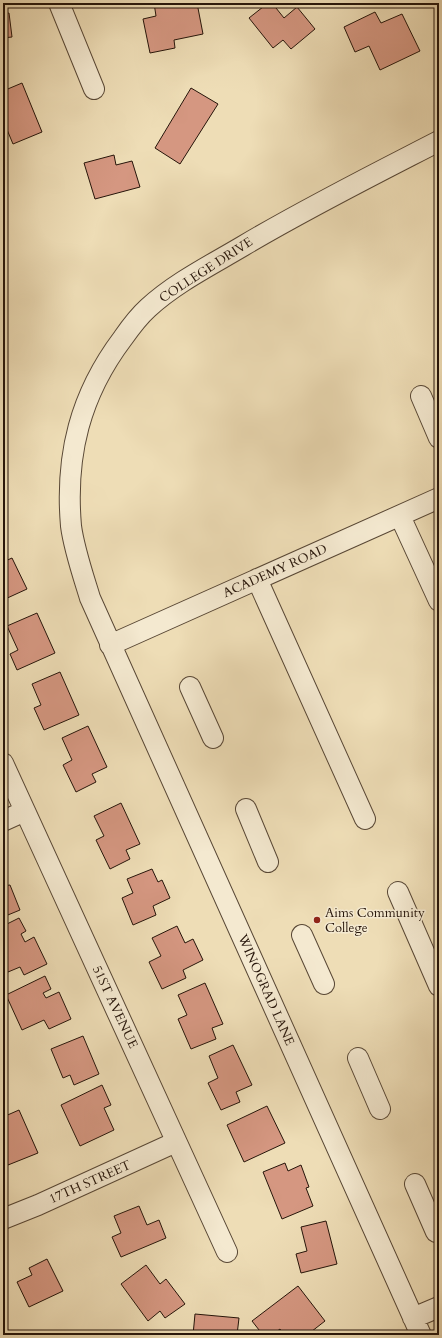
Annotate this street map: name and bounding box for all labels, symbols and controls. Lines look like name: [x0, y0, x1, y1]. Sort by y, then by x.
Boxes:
street label: COLLEGE DRIVE: [156, 233, 256, 307]
street label: ACADEMY ROAD: [220, 540, 330, 602]
place label: Aims Community College: [325, 904, 425, 937]
marker: Aims Community College: [312, 915, 322, 925]
street label: WINOGRAD LANE: [233, 931, 299, 1048]
street label: 51ST AVENUE: [88, 963, 142, 1051]
street label: 17TH STREET: [46, 1156, 134, 1208]

